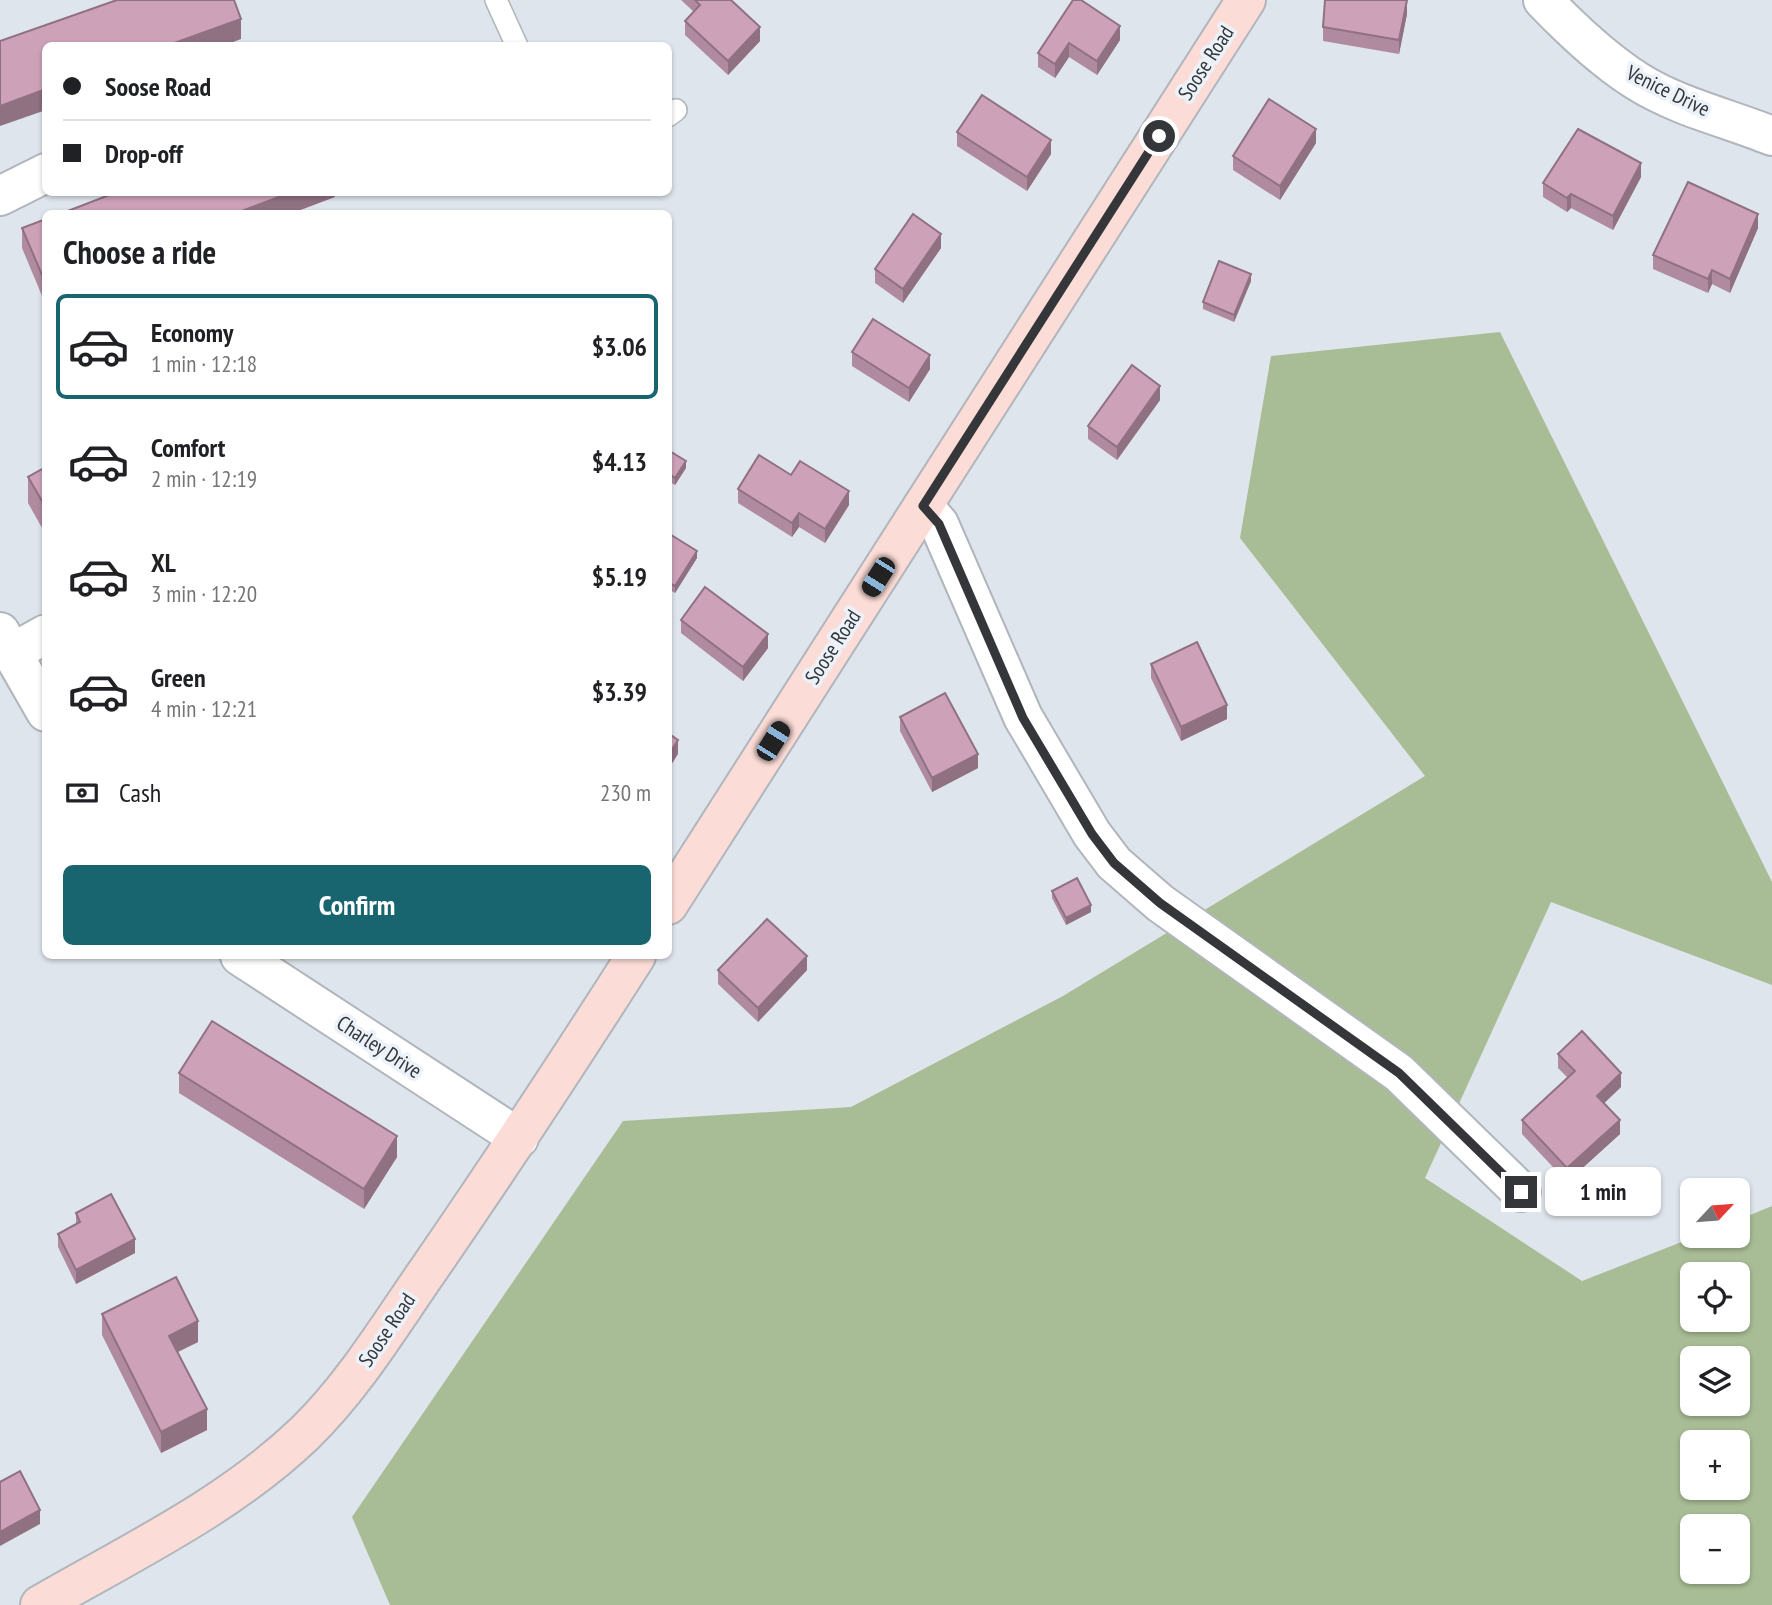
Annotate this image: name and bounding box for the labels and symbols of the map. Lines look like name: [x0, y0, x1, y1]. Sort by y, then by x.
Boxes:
street label: Soose Road: [1172, 20, 1240, 105]
street label: Venice Drive: [1621, 58, 1714, 122]
route start: [1143, 120, 1175, 152]
car: [858, 554, 899, 600]
street label: Soose Road: [799, 604, 867, 689]
car: [753, 718, 794, 764]
street label: Charley Drive: [332, 1009, 427, 1084]
callout: 1 min: [1546, 1168, 1661, 1216]
route end: [1505, 1176, 1537, 1208]
north arrow: [1680, 1178, 1750, 1248]
street label: Soose Road: [352, 1288, 421, 1372]

